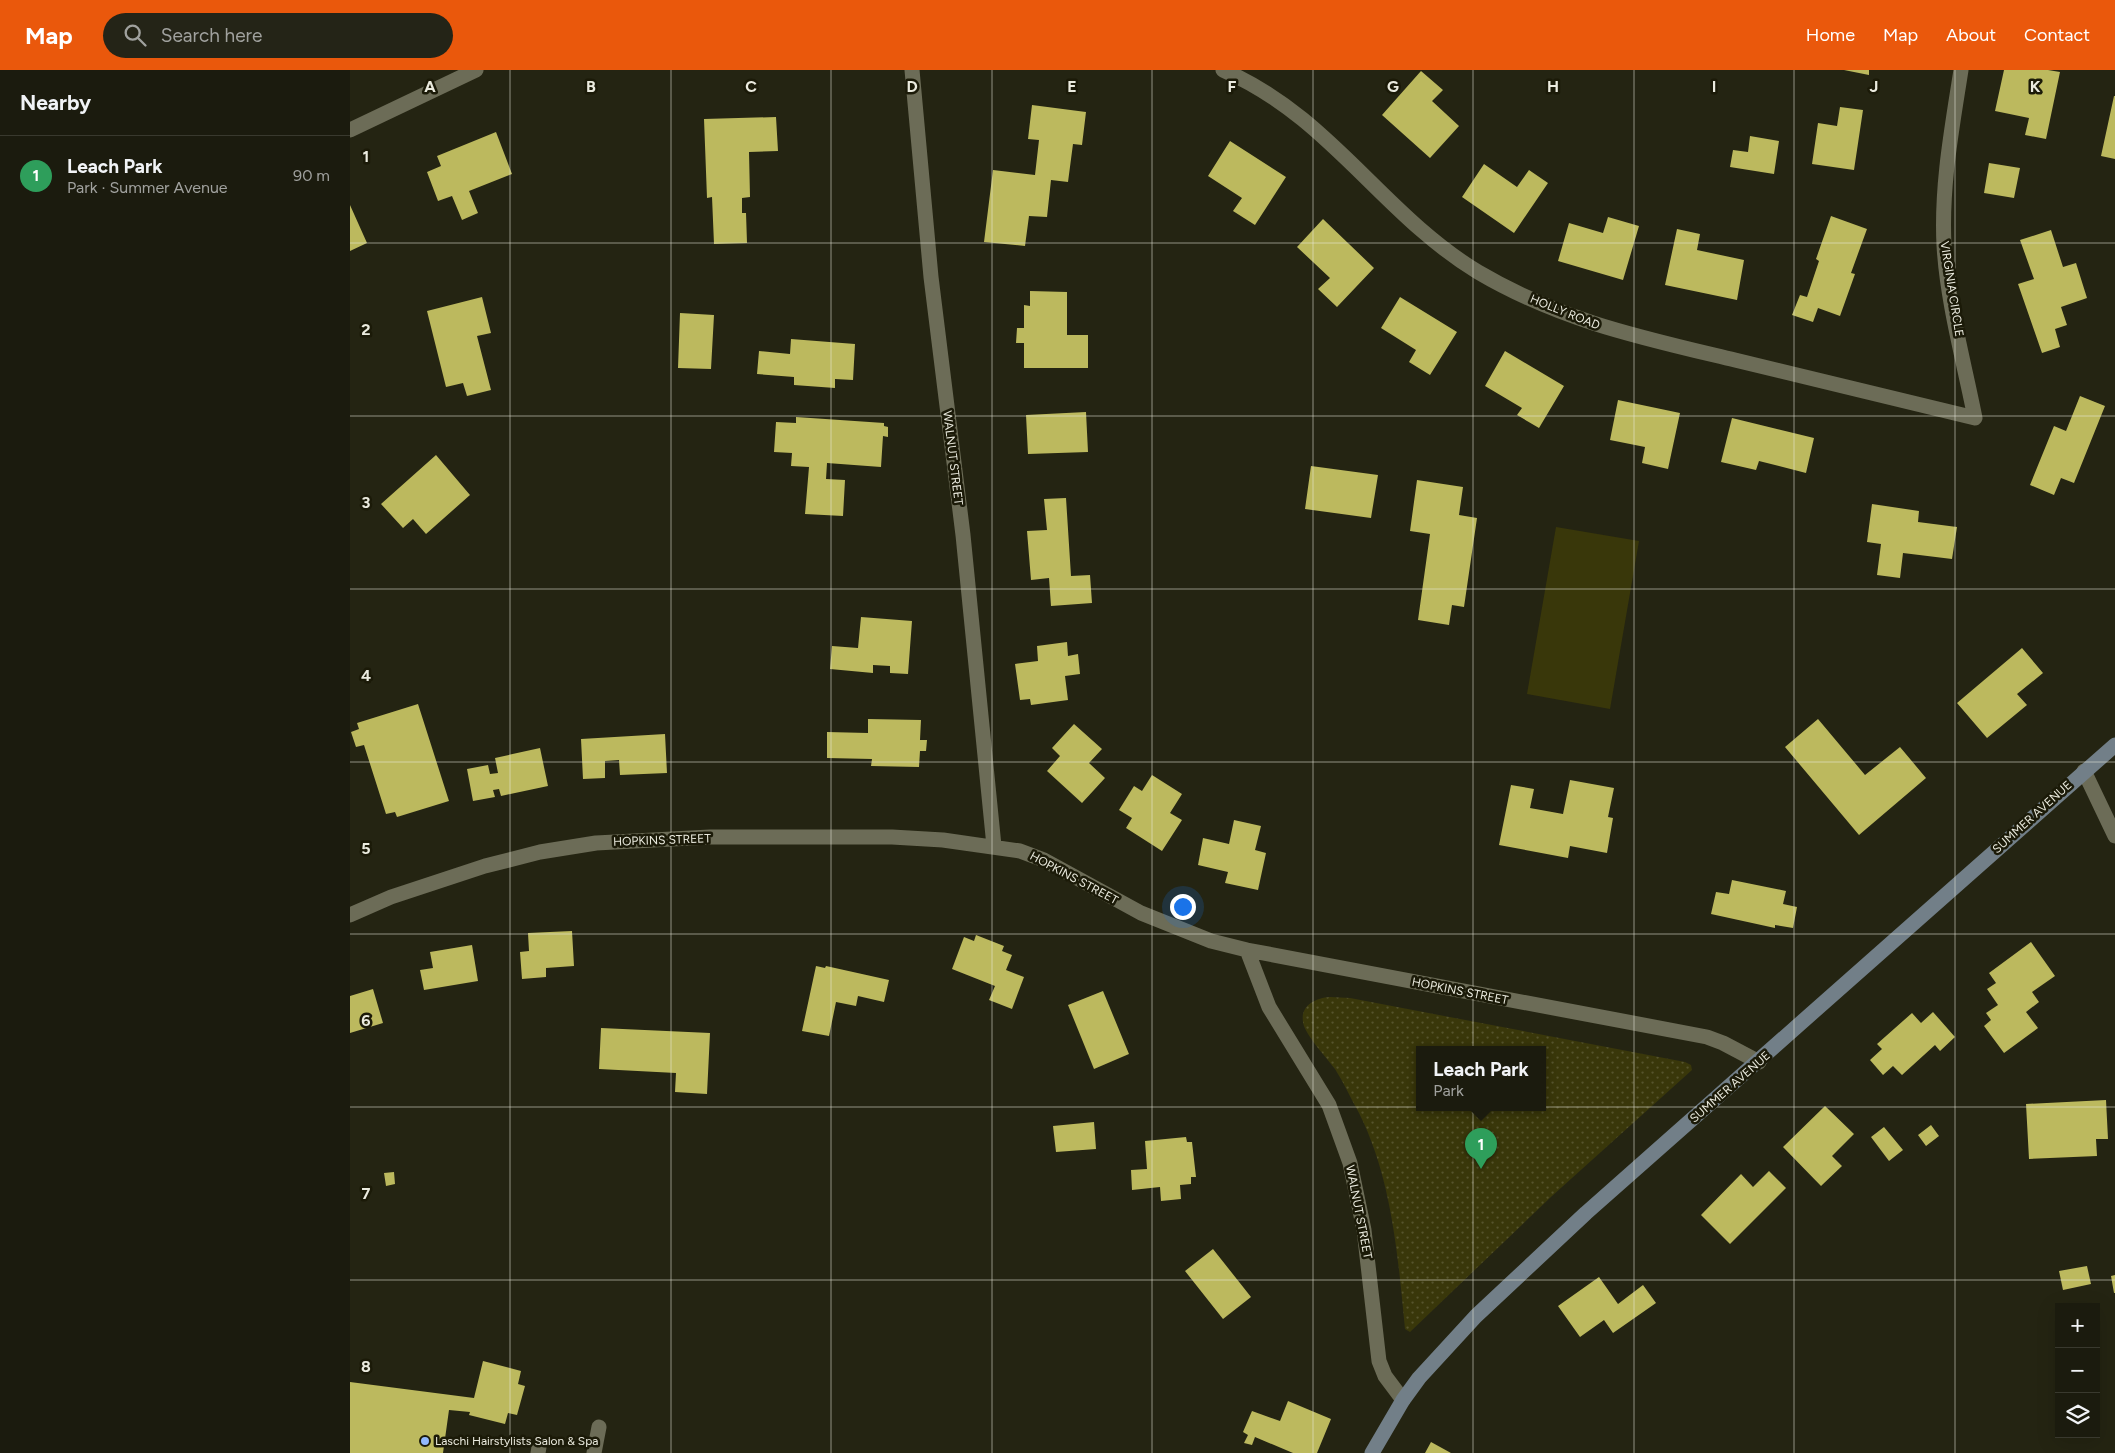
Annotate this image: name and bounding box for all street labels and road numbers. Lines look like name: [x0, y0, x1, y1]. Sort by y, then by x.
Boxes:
street label: VIRGINIA CIRCLE: [1938, 240, 1966, 338]
street label: HOLLY ROAD: [1528, 292, 1602, 332]
street label: WALNUT STREET: [940, 410, 966, 506]
street label: SUMMER AVENUE: [1990, 778, 2074, 856]
street label: HOPKINS STREET: [613, 831, 711, 849]
street label: HOPKINS STREET: [1028, 849, 1121, 907]
street label: HOPKINS STREET: [1411, 975, 1510, 1007]
street label: SUMMER AVENUE: [1687, 1048, 1773, 1126]
street label: WALNUT STREET: [1343, 1164, 1375, 1260]

